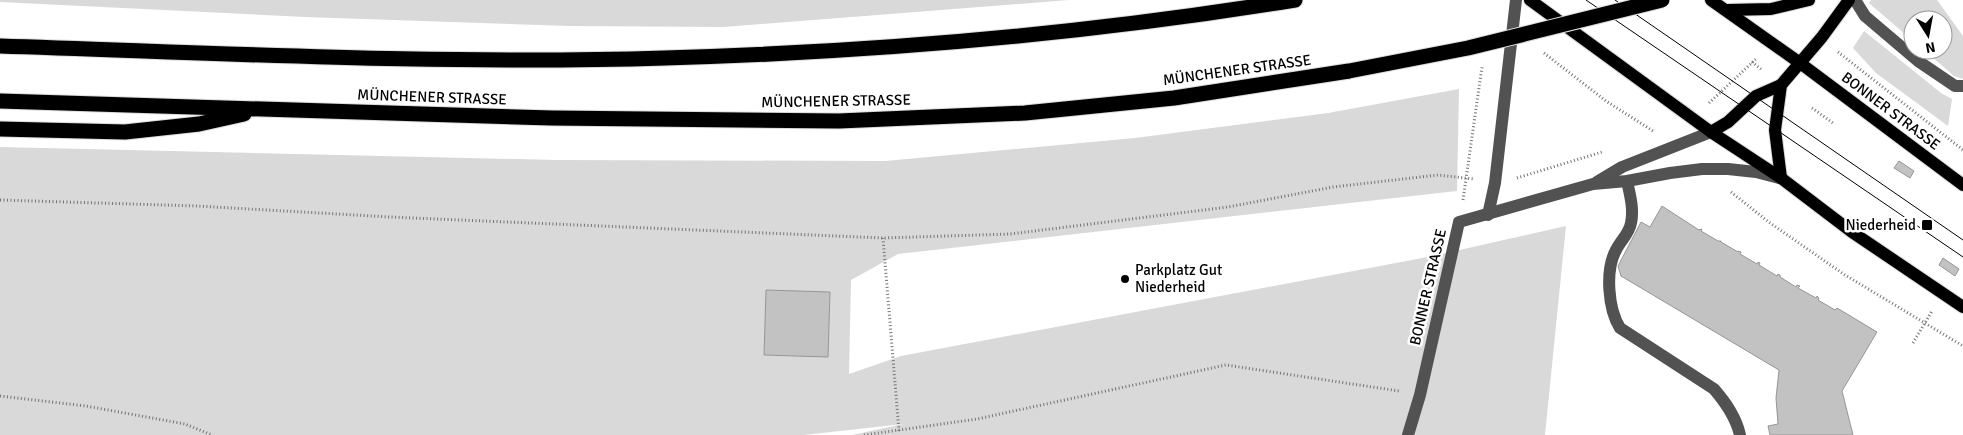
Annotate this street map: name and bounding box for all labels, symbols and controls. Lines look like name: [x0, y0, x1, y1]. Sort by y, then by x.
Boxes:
north arrow: [1903, 10, 1953, 60]
text: N: [1924, 38, 1937, 57]
street label: MÜNCHENER STRASSE: [1162, 51, 1312, 89]
street label: BONNER STRASSE: [1838, 68, 1944, 154]
street label: MÜNCHENER STRASSE: [357, 85, 507, 109]
street label: MÜNCHENER STRASSE: [761, 91, 911, 111]
place label: Niederheid: [1846, 216, 1916, 234]
marker: Niederheid: [1920, 218, 1934, 232]
street label: BONNER STRASSE: [1406, 227, 1450, 347]
place label: Parkplatz Gut Niederheid: [1135, 261, 1222, 296]
marker: Parkplatz Gut Niederheid: [1119, 273, 1131, 285]

